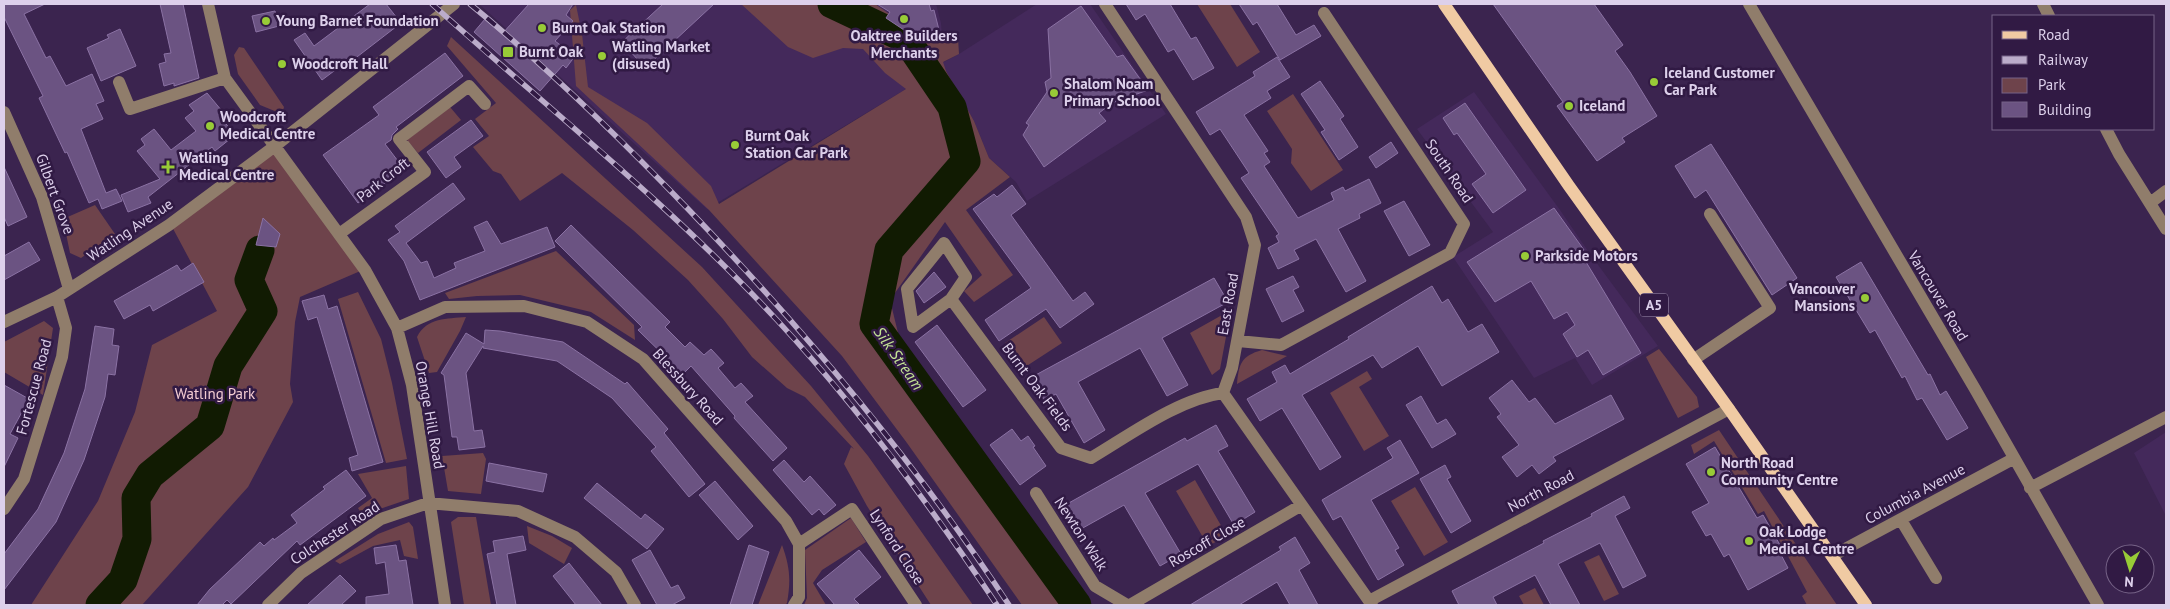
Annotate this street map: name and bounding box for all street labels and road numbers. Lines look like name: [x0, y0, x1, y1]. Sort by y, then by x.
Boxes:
street label: South Road: [1421, 135, 1478, 206]
street label: Gilbert Grove: [32, 151, 79, 237]
street label: Park Croft: [352, 153, 413, 206]
street label: Watling Avenue: [83, 194, 176, 265]
street label: Vancouver Road: [1904, 246, 1973, 344]
street label: East Road: [1213, 271, 1242, 336]
road number: A5: [1640, 294, 1668, 316]
street label: Fortescue Road: [12, 337, 55, 437]
street label: Burnt Oak Fields: [998, 339, 1077, 435]
street label: Blessbury Road: [649, 344, 728, 429]
street label: Orange Hill Road: [412, 359, 449, 470]
street label: Columbia Avenue: [1861, 459, 1968, 528]
street label: North Road: [1504, 465, 1577, 516]
street label: Newton Walk: [1051, 493, 1113, 575]
street label: Colchester Road: [286, 497, 383, 569]
street label: Lynford Close: [866, 505, 929, 588]
street label: Roscoff Close: [1165, 512, 1248, 571]

